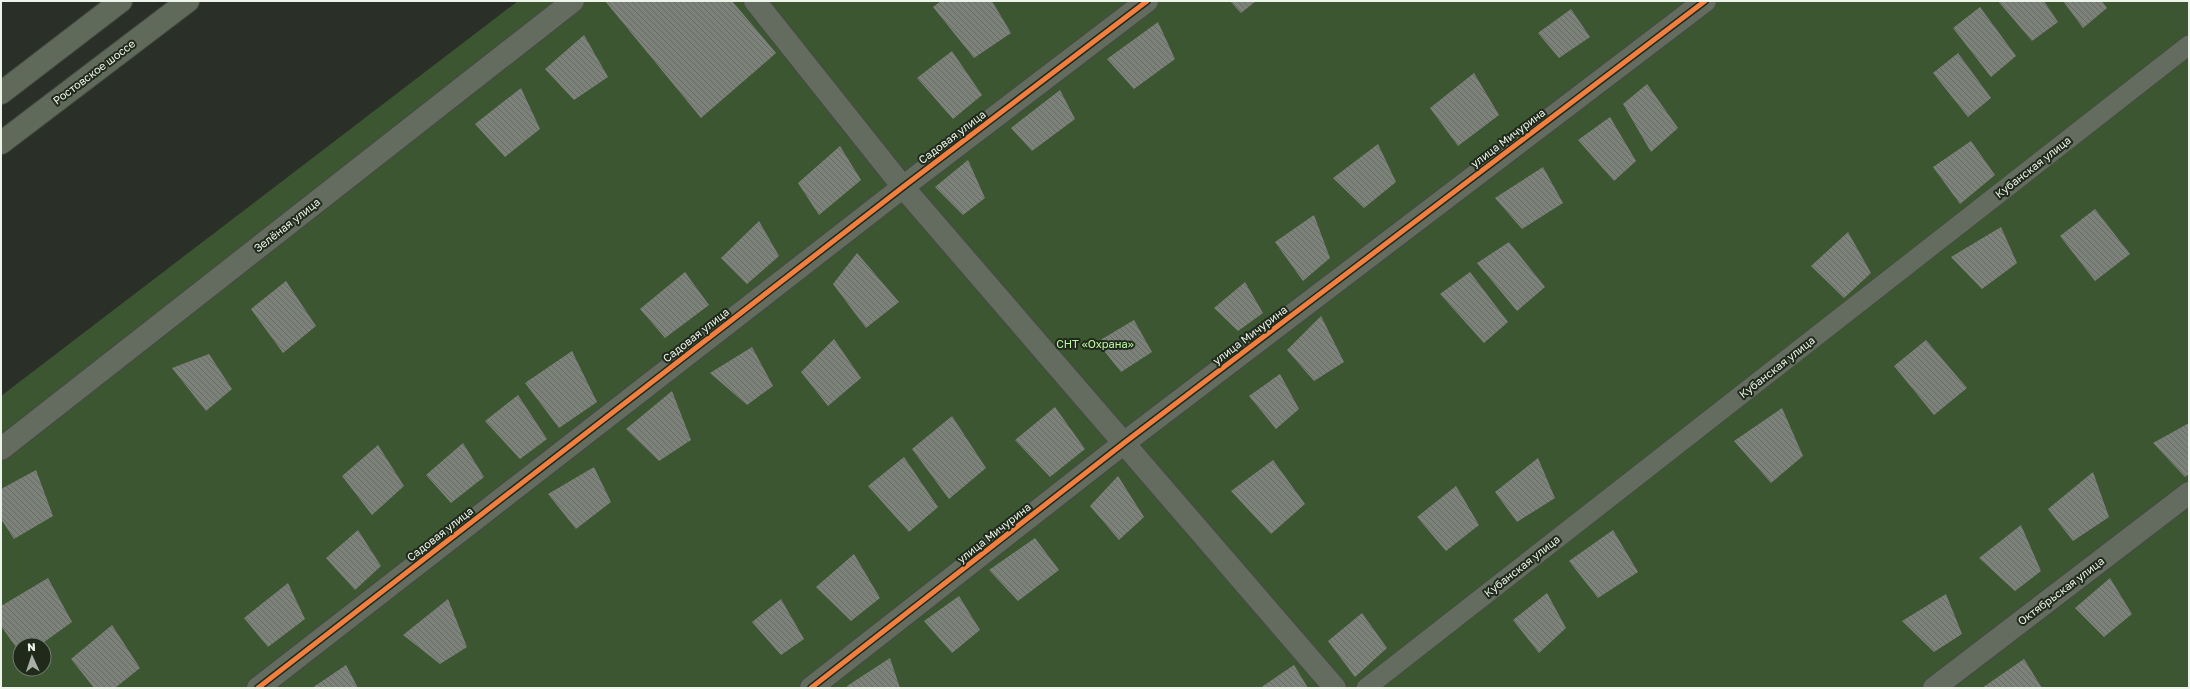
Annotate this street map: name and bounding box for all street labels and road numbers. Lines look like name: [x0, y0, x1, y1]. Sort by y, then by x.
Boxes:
street label: Ростовское шоссе: [50, 36, 137, 107]
street label: улица Мичурина: [1468, 105, 1547, 170]
street label: Садовая улица: [916, 107, 988, 166]
street label: Кубанская улица: [1992, 133, 2073, 200]
street label: Зелёная улица: [251, 195, 322, 254]
street label: улица Мичурина: [1210, 302, 1289, 367]
street label: Садовая улица: [660, 305, 731, 365]
street label: Кубанская улица: [1736, 333, 1817, 400]
street label: улица Мичурина: [954, 500, 1033, 565]
street label: Садовая улица: [404, 504, 475, 564]
street label: Кубанская улица: [1481, 532, 1562, 599]
street label: Октябрьская улица: [2015, 554, 2106, 627]

